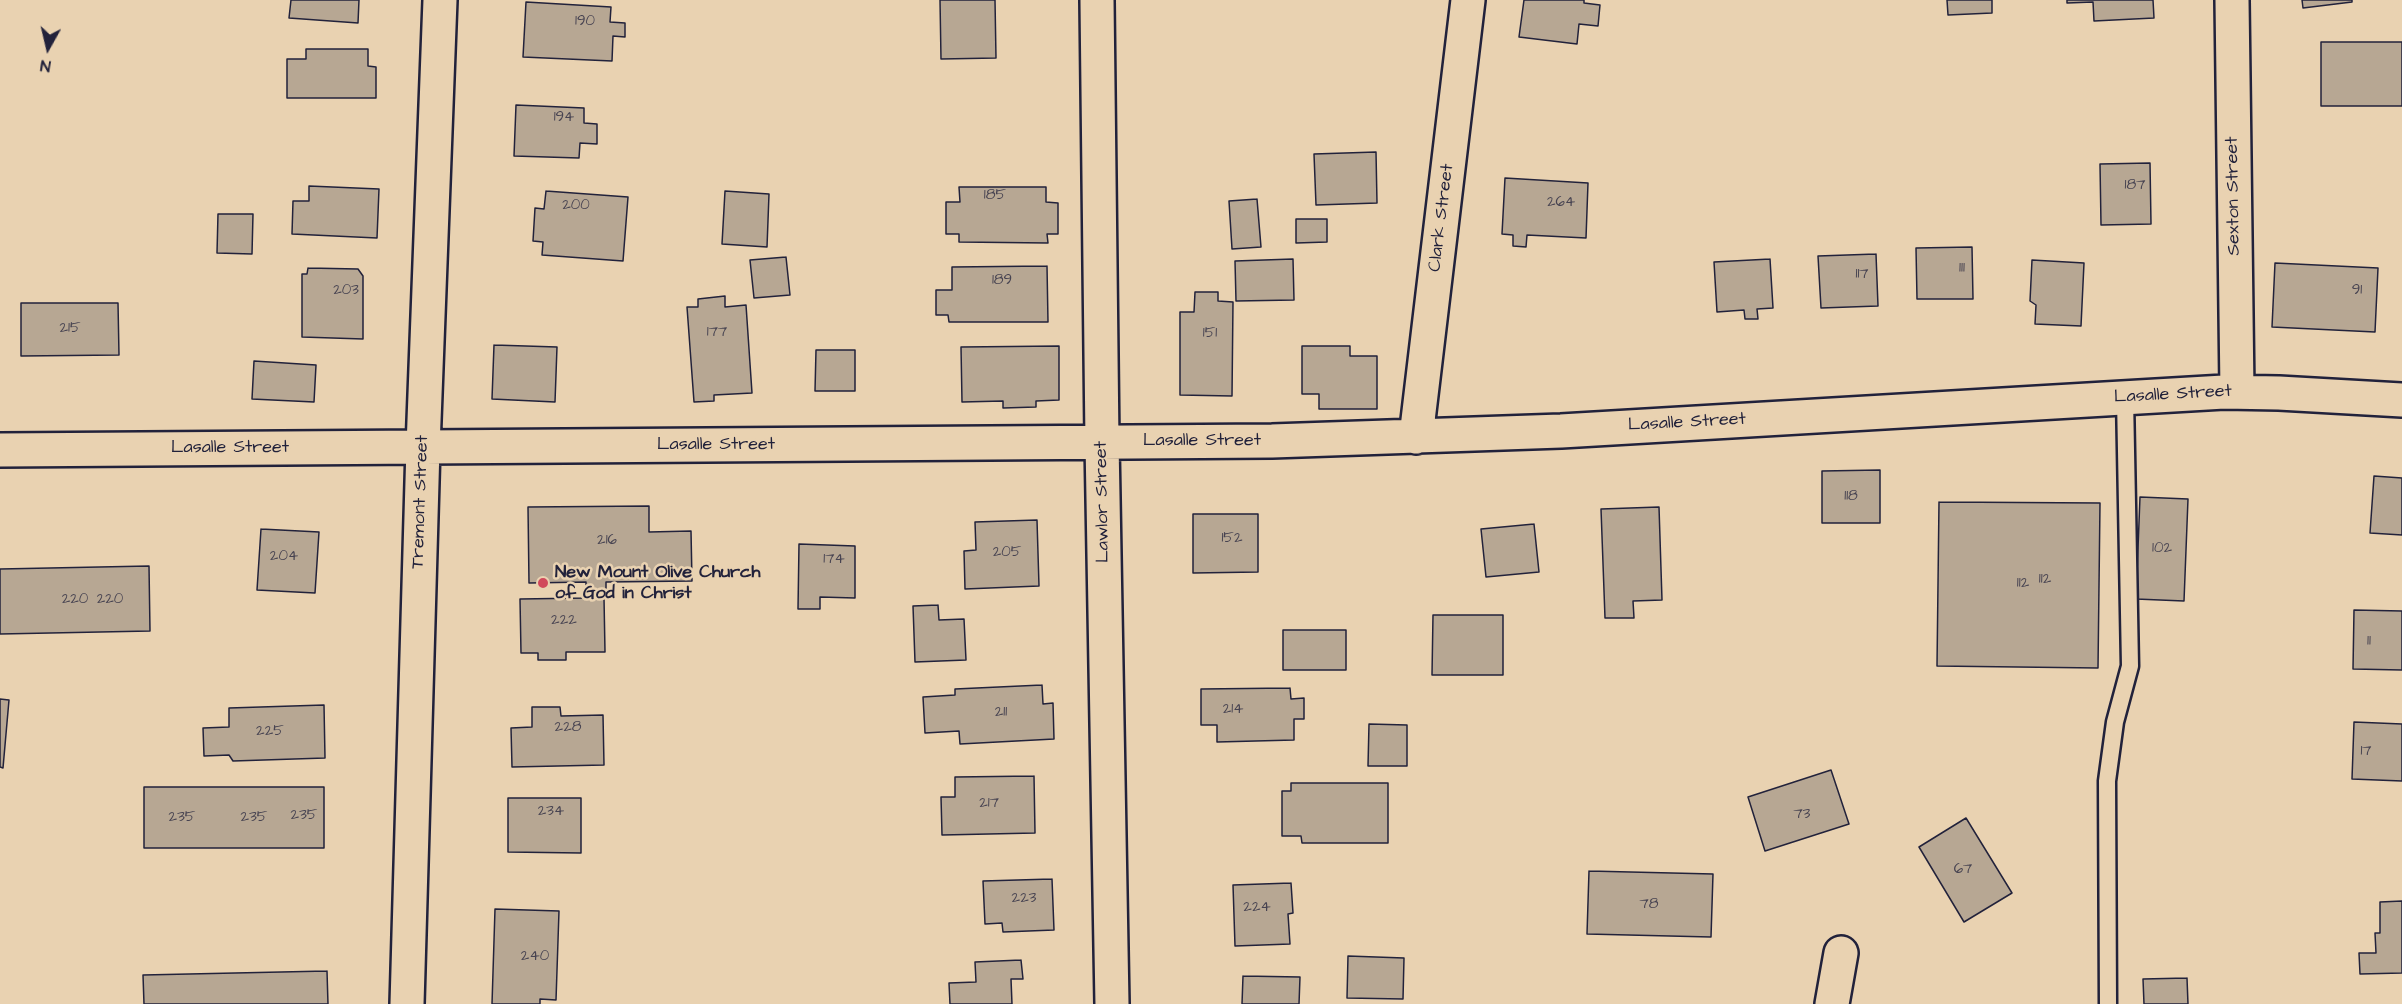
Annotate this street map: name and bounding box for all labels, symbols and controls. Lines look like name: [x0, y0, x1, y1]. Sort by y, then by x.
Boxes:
house number: 190: [575, 13, 595, 31]
north arrow: [18, 18, 78, 78]
text: N: [39, 54, 52, 77]
house number: 194: [554, 109, 574, 127]
street label: Sexton Street: [2222, 136, 2246, 256]
street label: Clark Street: [1425, 163, 1459, 273]
house number: 187: [2125, 177, 2145, 195]
house number: 185: [984, 187, 1006, 205]
house number: 264: [1547, 194, 1575, 212]
house number: 200: [562, 197, 590, 215]
house number: 111: [1959, 260, 1965, 278]
house number: 117: [1855, 266, 1869, 284]
house number: 189: [992, 272, 1012, 290]
house number: 203: [333, 282, 359, 300]
house number: 91: [2352, 282, 2362, 300]
house number: 215: [59, 320, 81, 338]
house number: 177: [707, 324, 727, 342]
house number: 151: [1203, 325, 1217, 343]
street label: Lasalle Street: [2114, 381, 2232, 409]
street label: Lasalle Street: [1628, 409, 1746, 437]
street label: Lasalle Street: [1143, 430, 1261, 452]
street label: Lasalle Street: [657, 434, 775, 456]
street label: Tremont Street: [408, 435, 434, 569]
street label: Lasalle Street: [171, 437, 289, 459]
street label: Lawlor Street: [1091, 441, 1115, 563]
house number: 118: [1844, 488, 1858, 506]
house number: 152: [1221, 530, 1243, 548]
house number: 216: [597, 532, 617, 550]
house number: 102: [2152, 540, 2172, 558]
house number: 205: [993, 544, 1021, 562]
house number: 204: [270, 548, 298, 566]
house number: 174: [823, 551, 845, 569]
place label: New Mount Olive Church of God in Christ: [555, 562, 760, 604]
house number: 112: [2039, 571, 2051, 589]
house number: 112: [2017, 575, 2029, 593]
marker: New Mount Olive Church of God in Christ: [536, 576, 550, 590]
house number: 220: [62, 591, 88, 609]
house number: 220: [97, 591, 123, 609]
house number: 222: [551, 612, 577, 630]
house number: 11: [2367, 633, 2371, 651]
house number: 214: [1223, 701, 1243, 719]
house number: 211: [995, 704, 1007, 722]
house number: 228: [555, 719, 581, 737]
house number: 225: [256, 723, 284, 741]
house number: 17: [2360, 743, 2372, 761]
house number: 217: [979, 795, 999, 813]
house number: 234: [538, 803, 564, 821]
house number: 73: [1794, 806, 1810, 824]
house number: 235: [291, 807, 317, 825]
house number: 235: [169, 809, 195, 827]
house number: 235: [241, 809, 267, 827]
house number: 67: [1954, 861, 1972, 879]
house number: 223: [1012, 890, 1036, 908]
house number: 78: [1640, 896, 1658, 914]
house number: 224: [1243, 899, 1271, 917]
house number: 240: [521, 948, 549, 966]

